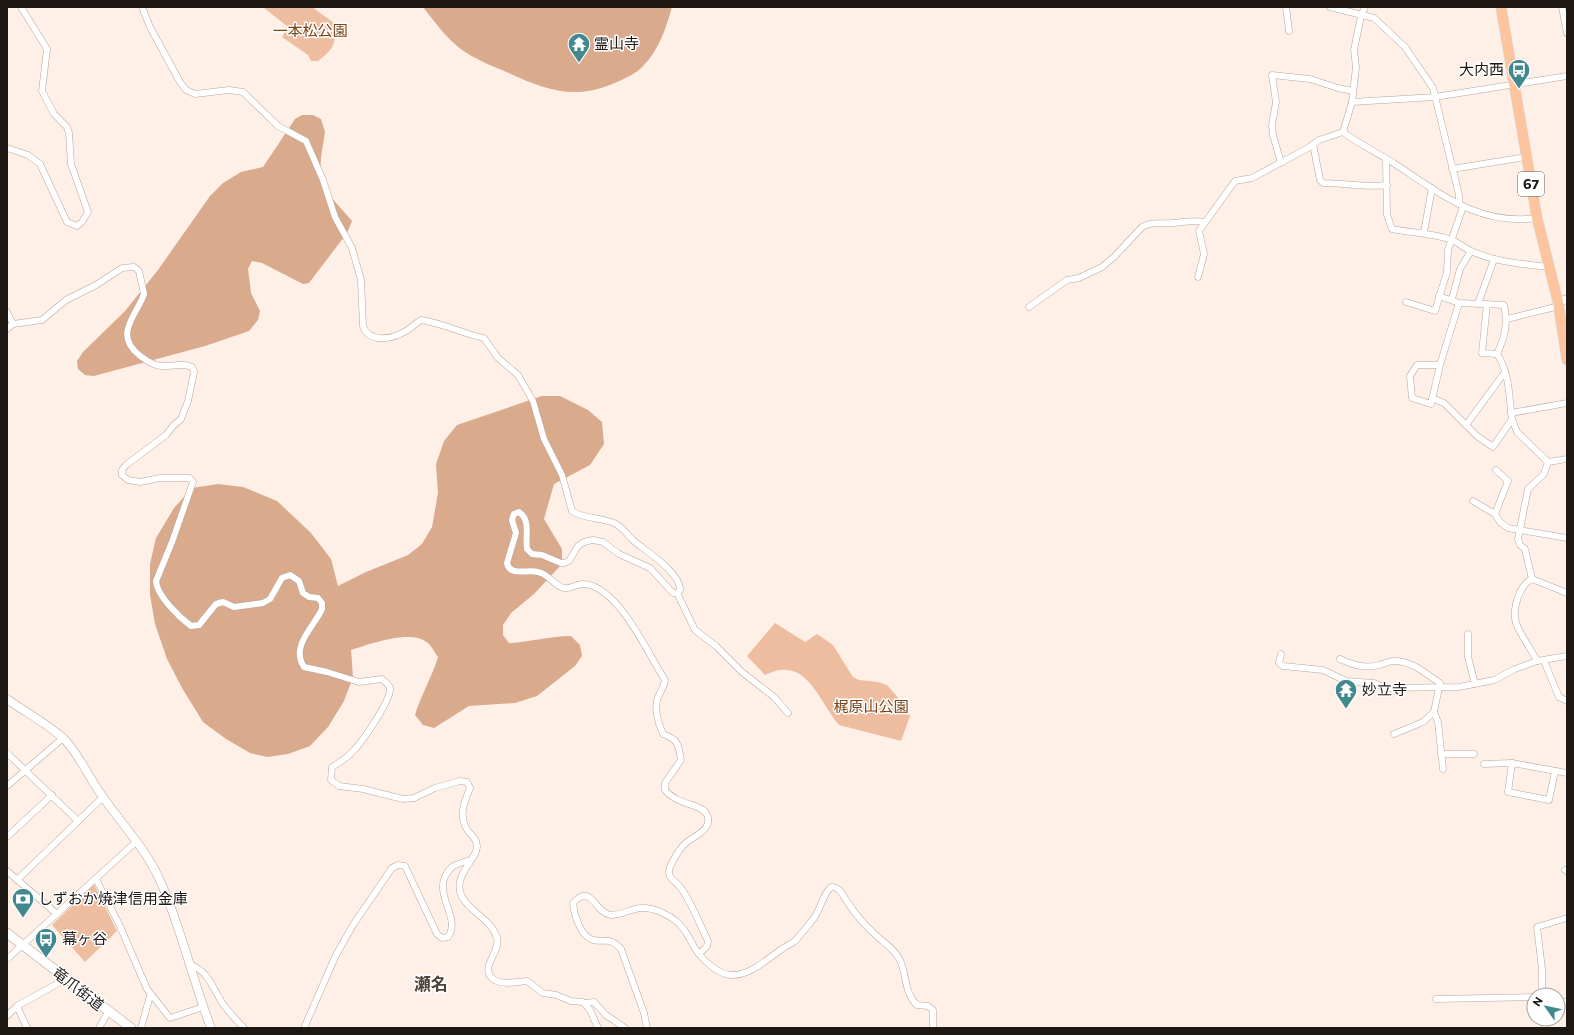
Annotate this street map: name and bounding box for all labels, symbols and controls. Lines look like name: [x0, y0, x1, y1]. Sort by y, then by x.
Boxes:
park label: 一本松公園: [272, 21, 348, 39]
temple icon: 霊山寺: [566, 31, 592, 64]
place label: 霊山寺: [594, 34, 639, 52]
bus stop icon: 大内西: [1506, 57, 1532, 90]
place label: 大内西: [1459, 60, 1504, 78]
road number: 67: [1518, 172, 1544, 196]
temple icon: 妙立寺: [1333, 677, 1359, 710]
place label: 妙立寺: [1362, 680, 1407, 698]
park label: 梶原山公園: [833, 697, 909, 715]
bank icon: しずおか焼津信用金庫: [10, 886, 36, 919]
place label: しずおか焼津信用金庫: [38, 889, 188, 907]
bus stop icon: 幕ヶ谷: [33, 926, 59, 959]
place label: 幕ヶ谷: [62, 929, 107, 947]
street label: 竜爪街道: [49, 963, 108, 1014]
district label: 瀬名: [414, 973, 448, 994]
north arrow: [1526, 987, 1566, 1027]
text: N: [1529, 994, 1545, 1008]

